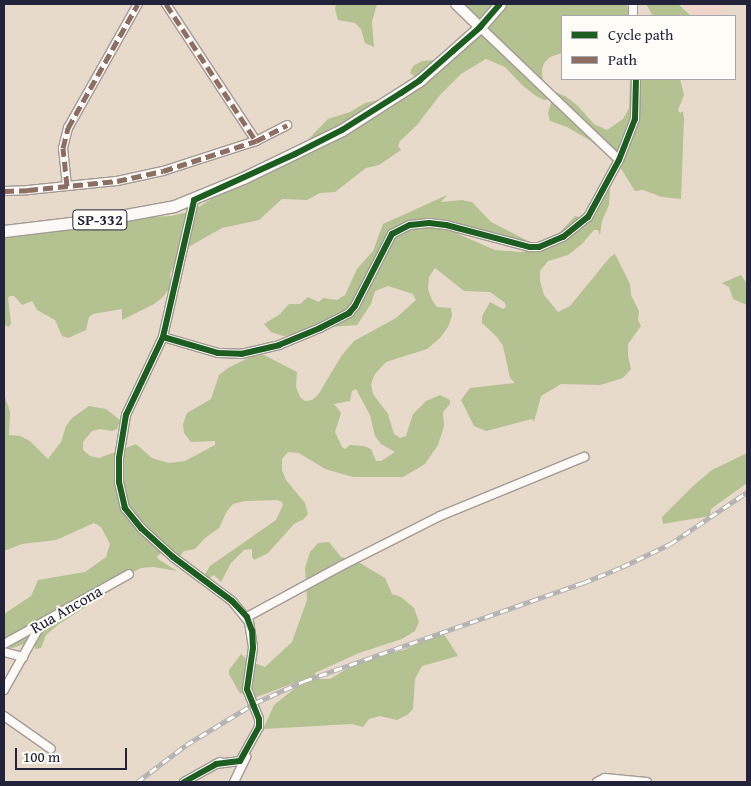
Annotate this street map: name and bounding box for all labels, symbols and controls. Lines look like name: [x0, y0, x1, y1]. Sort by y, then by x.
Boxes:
legend: [561, 15, 736, 80]
text: Cycle path: [608, 24, 674, 45]
text: Path: [608, 49, 637, 70]
road number: SP-332: [71, 208, 129, 232]
street label: Rua Ancona: [27, 581, 105, 637]
scale bar: [18, 738, 130, 770]
text: 100 m: [23, 746, 60, 767]

